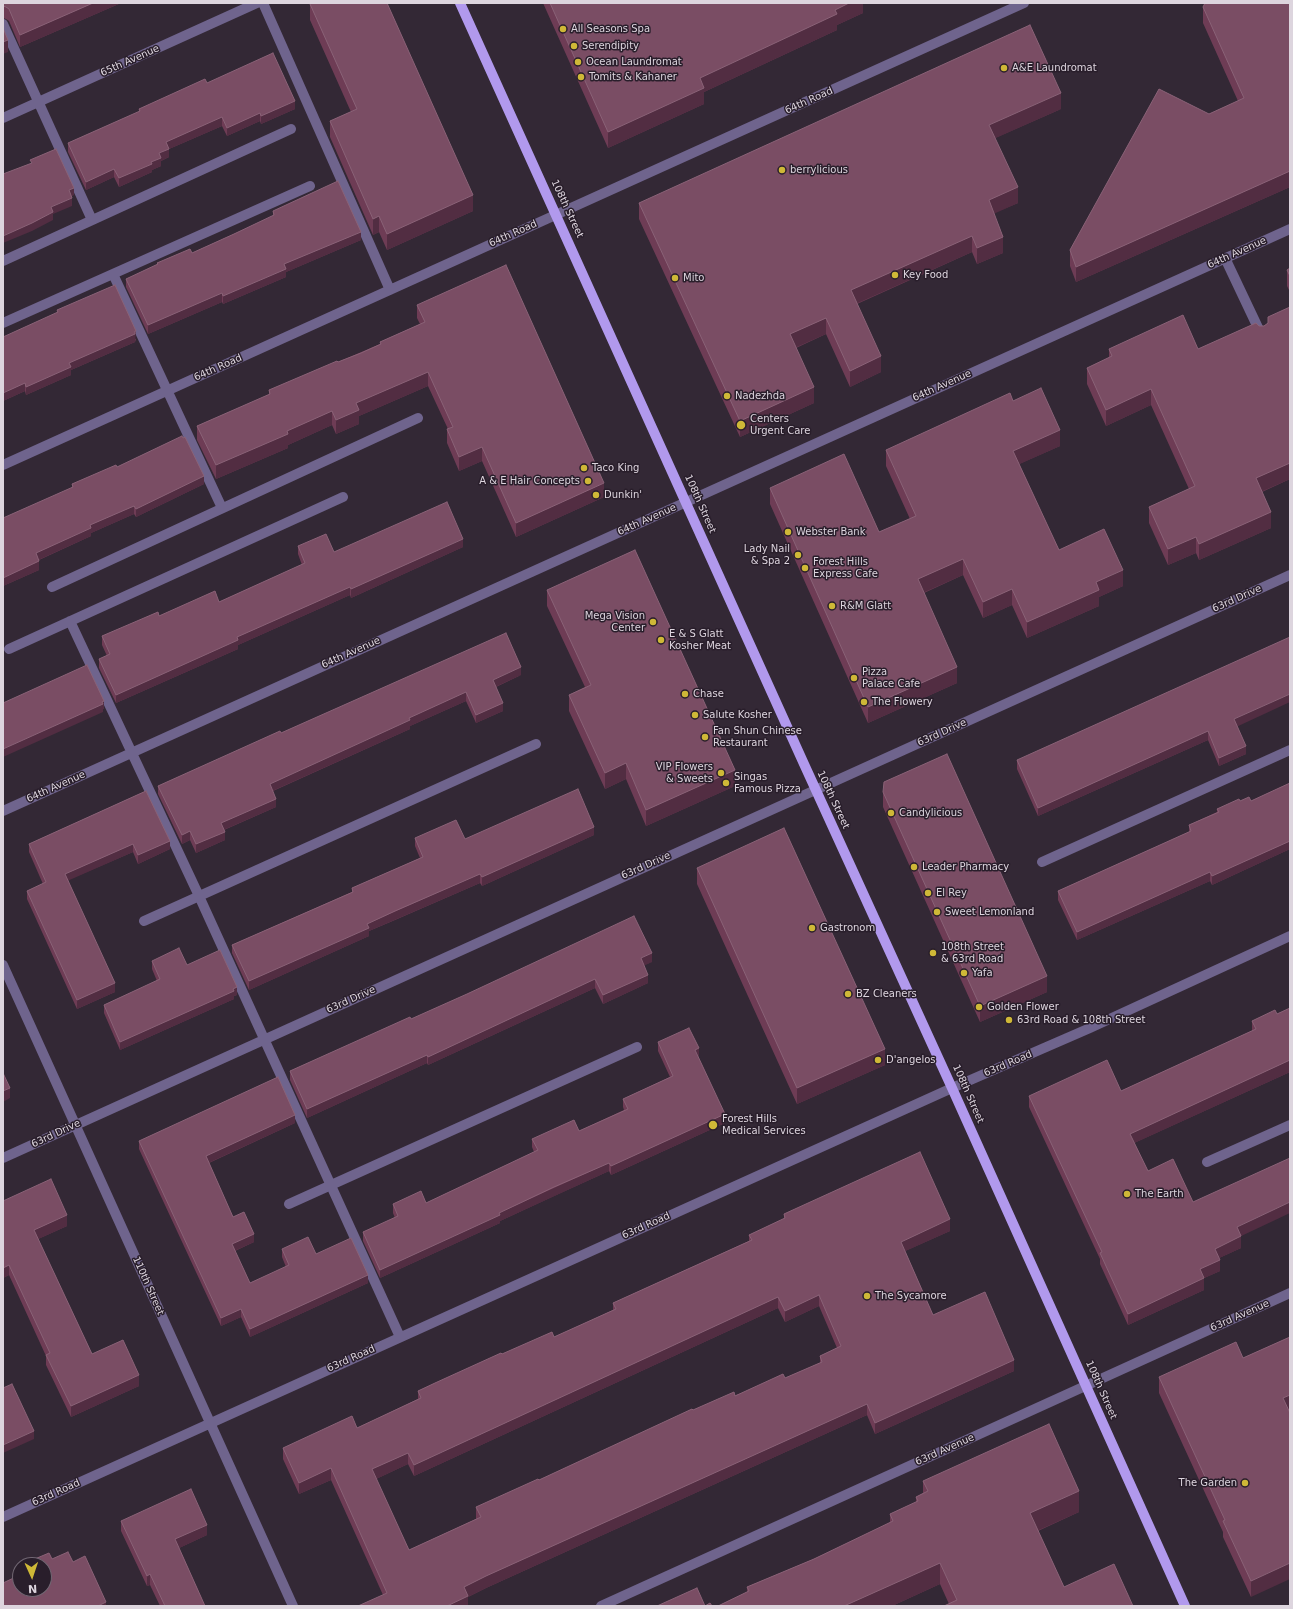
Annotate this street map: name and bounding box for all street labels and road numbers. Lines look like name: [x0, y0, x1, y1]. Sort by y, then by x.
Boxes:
street label: 65th Avenue: [99, 43, 161, 79]
street label: 64th Road: [783, 85, 835, 117]
street label: 108th Street: [548, 178, 586, 240]
street label: 64th Road: [487, 218, 539, 250]
street label: 64th Avenue: [1206, 235, 1268, 271]
street label: 64th Road: [192, 352, 244, 384]
street label: 64th Avenue: [911, 368, 973, 404]
street label: 108th Street: [682, 473, 718, 535]
street label: 64th Avenue: [616, 502, 678, 538]
street label: 63rd Drive: [1210, 583, 1264, 615]
street label: 64th Avenue: [320, 635, 382, 671]
street label: 63rd Drive: [915, 717, 969, 749]
street label: 64th Avenue: [25, 769, 87, 805]
street label: 108th Street: [814, 769, 852, 831]
street label: 63rd Drive: [619, 850, 673, 882]
street label: 63rd Drive: [324, 984, 378, 1016]
street label: 63rd Road: [982, 1048, 1034, 1080]
street label: 108th Street: [950, 1063, 986, 1125]
street label: 63rd Drive: [30, 1117, 82, 1151]
street label: 63rd Road: [620, 1210, 672, 1242]
street label: 110th Street: [130, 1255, 166, 1317]
street label: 63rd Avenue: [1209, 1298, 1271, 1334]
street label: 63rd Road: [325, 1343, 377, 1375]
street label: 108th Street: [1083, 1359, 1119, 1421]
street label: 63rd Avenue: [914, 1432, 976, 1468]
street label: 63rd Road: [30, 1477, 82, 1509]

